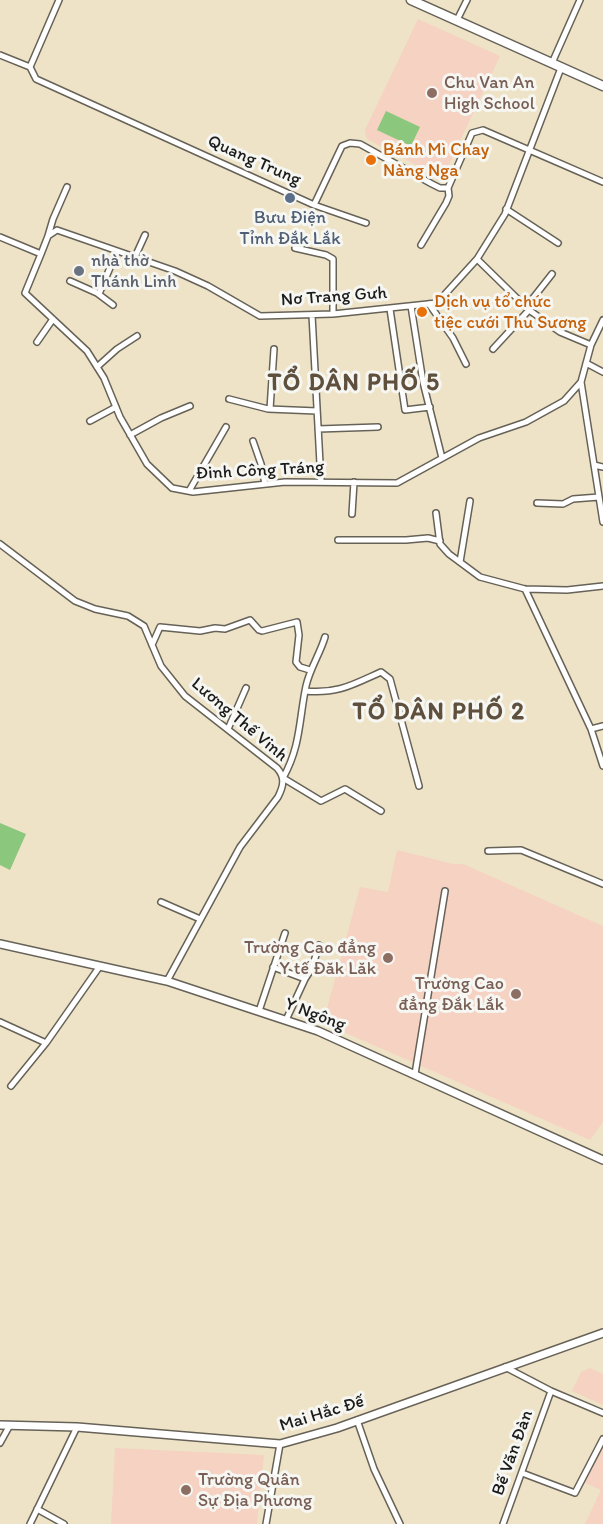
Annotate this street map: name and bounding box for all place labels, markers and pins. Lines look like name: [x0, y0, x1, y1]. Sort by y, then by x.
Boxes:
place label: Chu Van An High School: [444, 72, 535, 115]
marker: Chu Van An High School: [425, 86, 439, 100]
place label: Bánh Mì Chay Nàng Nga: [383, 139, 489, 182]
marker: Bánh Mì Chay Nàng Nga: [364, 153, 378, 167]
marker: Bưu Điện Tỉnh Đắk Lắk: [283, 191, 297, 205]
place label: Bưu Điện Tỉnh Đắk Lắk: [240, 207, 340, 250]
place label: nhà thờ Thánh Linh: [91, 250, 176, 292]
marker: nhà thờ Thánh Linh: [72, 264, 86, 278]
place label: Dịch vụ tổ chức tiệc cưới Thu Sương: [434, 291, 586, 334]
marker: Dịch vụ tổ chức tiệc cưới Thu Sương: [415, 305, 429, 319]
place label: Trường Cao đẳng Y tế Đăk Lăk: [244, 937, 376, 980]
marker: Trường Cao đẳng Y tế Đăk Lăk: [381, 951, 395, 965]
place label: Trường Cao đẳng Đắk Lắk: [399, 973, 504, 1016]
marker: Trường Cao đẳng Đắk Lắk: [509, 987, 523, 1001]
place label: Trường Quân Sự Địa Phương: [198, 1469, 312, 1512]
marker: Trường Quân Sự Địa Phương: [179, 1483, 193, 1497]

